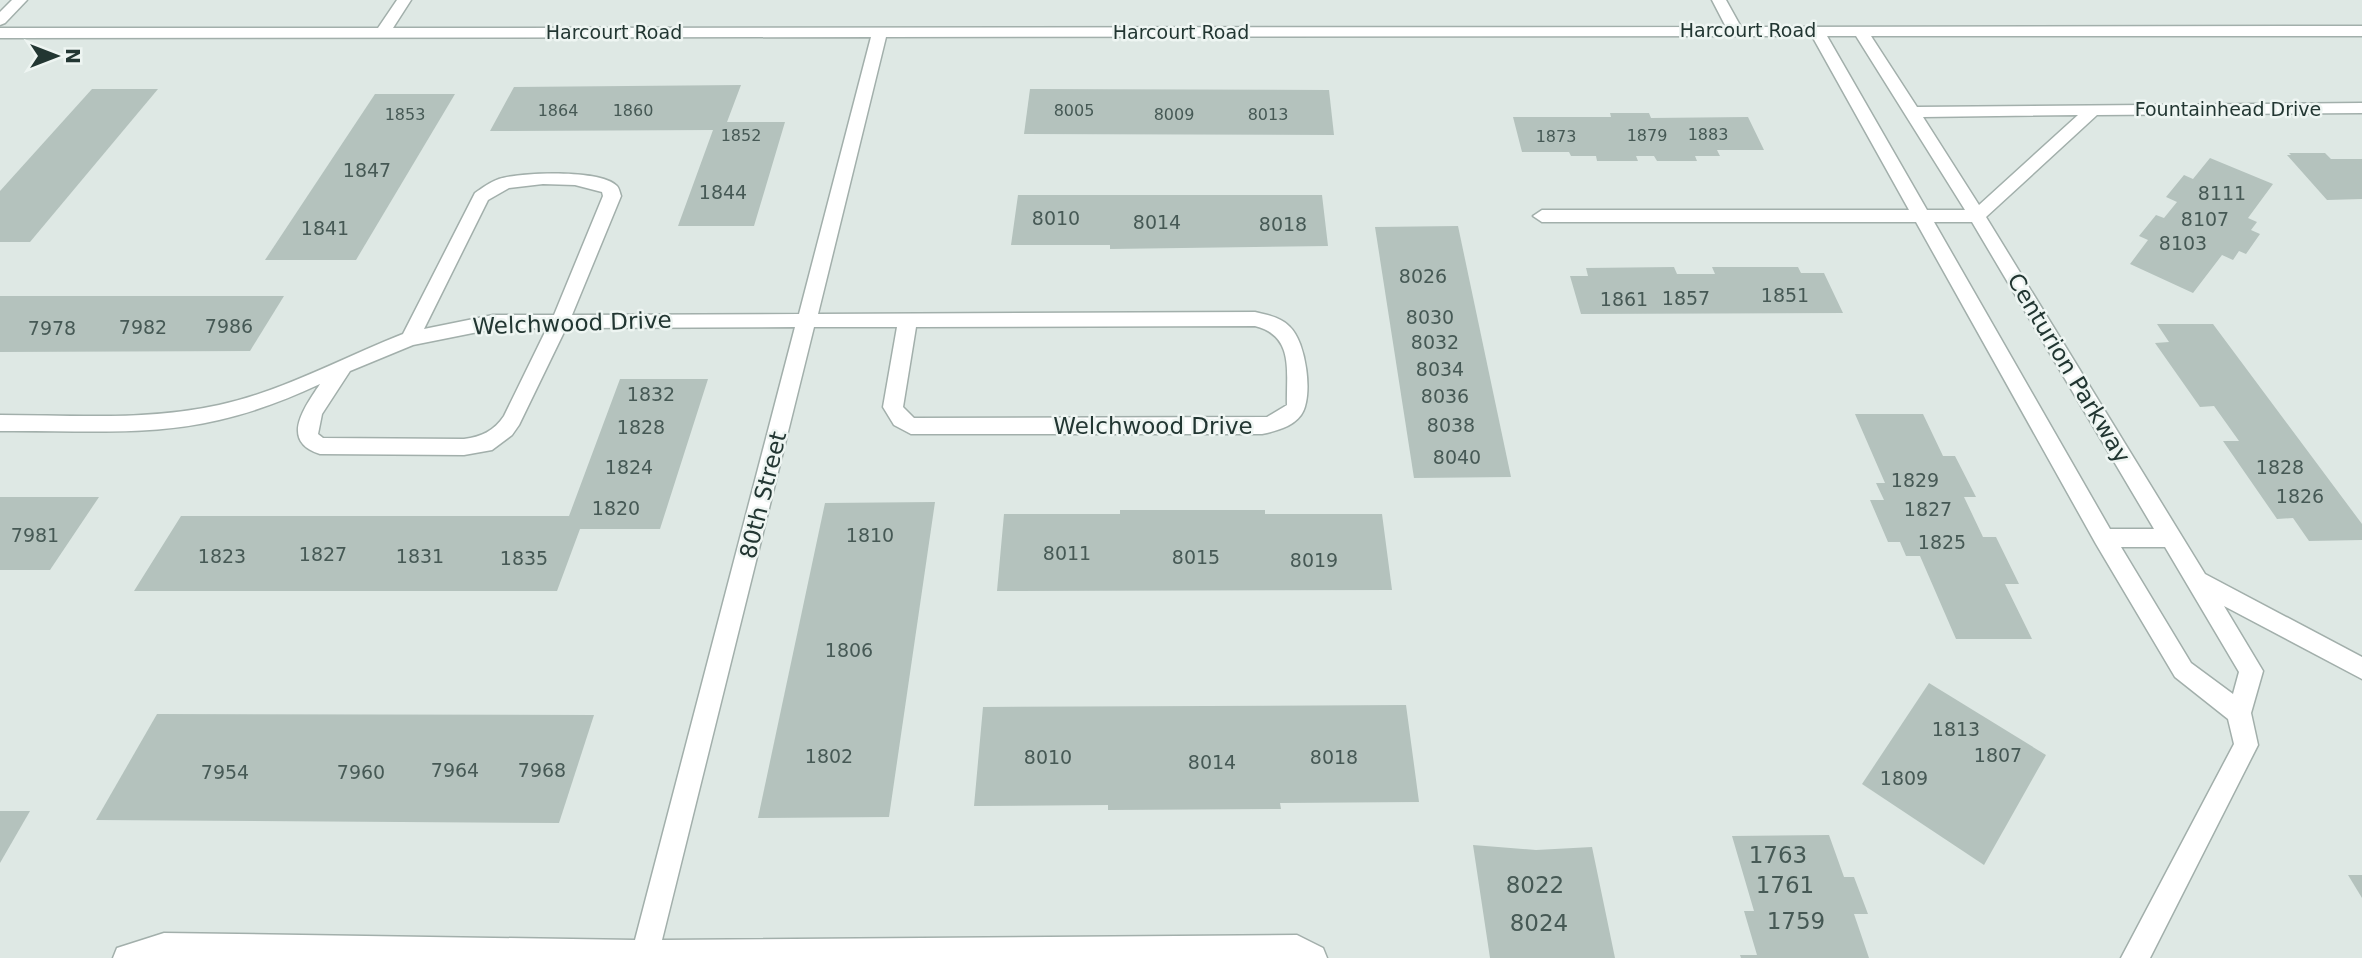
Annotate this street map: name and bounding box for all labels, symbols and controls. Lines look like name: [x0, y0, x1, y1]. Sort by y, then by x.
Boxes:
street label: Harcourt Road: [1680, 19, 1816, 41]
north arrow: [21, 21, 91, 91]
street label: Harcourt Road: [546, 21, 682, 43]
street label: Harcourt Road: [1113, 21, 1249, 43]
text: N: [62, 48, 84, 64]
street label: Fountainhead Drive: [2135, 98, 2321, 120]
house number: 1864: [538, 101, 578, 120]
house number: 1860: [613, 101, 653, 120]
house number: 8005: [1054, 101, 1094, 120]
house number: 1853: [385, 105, 425, 124]
house number: 8009: [1154, 105, 1194, 124]
house number: 8013: [1248, 105, 1288, 124]
house number: 1883: [1688, 125, 1728, 144]
house number: 1852: [721, 126, 761, 145]
house number: 1879: [1627, 126, 1667, 145]
house number: 1873: [1536, 127, 1576, 146]
house number: 1847: [343, 159, 391, 181]
house number: 1844: [699, 181, 747, 203]
house number: 8111: [2198, 182, 2246, 204]
house number: 8010: [1032, 207, 1080, 229]
house number: 8107: [2181, 208, 2229, 230]
house number: 8014: [1133, 211, 1181, 233]
house number: 8018: [1259, 213, 1307, 235]
house number: 1841: [301, 217, 349, 239]
house number: 8103: [2159, 232, 2207, 254]
house number: 8026: [1399, 265, 1447, 287]
street label: Centurion Parkway: [2002, 269, 2136, 467]
house number: 1851: [1761, 284, 1809, 306]
house number: 1857: [1662, 287, 1710, 309]
house number: 1861: [1600, 288, 1648, 310]
house number: 8030: [1406, 306, 1454, 328]
street label: Welchwood Drive: [472, 307, 672, 339]
house number: 7986: [205, 315, 253, 337]
house number: 7982: [119, 316, 167, 338]
house number: 7978: [28, 317, 76, 339]
house number: 8032: [1411, 331, 1459, 353]
house number: 8034: [1416, 358, 1464, 380]
house number: 1832: [627, 383, 675, 405]
house number: 8036: [1421, 385, 1469, 407]
street label: Welchwood Drive: [1053, 413, 1253, 439]
house number: 8038: [1427, 414, 1475, 436]
house number: 1828: [617, 416, 665, 438]
street label: 80th Street: [735, 429, 791, 561]
house number: 8040: [1433, 446, 1481, 468]
house number: 1824: [605, 456, 653, 478]
house number: 1828: [2256, 456, 2304, 478]
house number: 1829: [1891, 469, 1939, 491]
house number: 1826: [2276, 485, 2324, 507]
house number: 1820: [592, 497, 640, 519]
house number: 1827: [1904, 498, 1952, 520]
house number: 7981: [11, 524, 59, 546]
house number: 1810: [846, 524, 894, 546]
house number: 1825: [1918, 531, 1966, 553]
house number: 8011: [1043, 542, 1091, 564]
house number: 1827: [299, 543, 347, 565]
house number: 1823: [198, 545, 246, 567]
house number: 1831: [396, 545, 444, 567]
house number: 8015: [1172, 546, 1220, 568]
house number: 1835: [500, 547, 548, 569]
house number: 8019: [1290, 549, 1338, 571]
house number: 1806: [825, 639, 873, 661]
house number: 1813: [1932, 718, 1980, 740]
house number: 1807: [1974, 744, 2022, 766]
house number: 1802: [805, 745, 853, 767]
house number: 8010: [1024, 746, 1072, 768]
house number: 8018: [1310, 746, 1358, 768]
house number: 8014: [1188, 751, 1236, 773]
house number: 7964: [431, 759, 479, 781]
house number: 7968: [518, 759, 566, 781]
house number: 7954: [201, 761, 249, 783]
house number: 7960: [337, 761, 385, 783]
house number: 1809: [1880, 767, 1928, 789]
house number: 1763: [1749, 842, 1807, 868]
house number: 8022: [1506, 872, 1564, 898]
house number: 1761: [1756, 872, 1814, 898]
house number: 1759: [1767, 908, 1825, 934]
house number: 8024: [1510, 910, 1568, 936]

